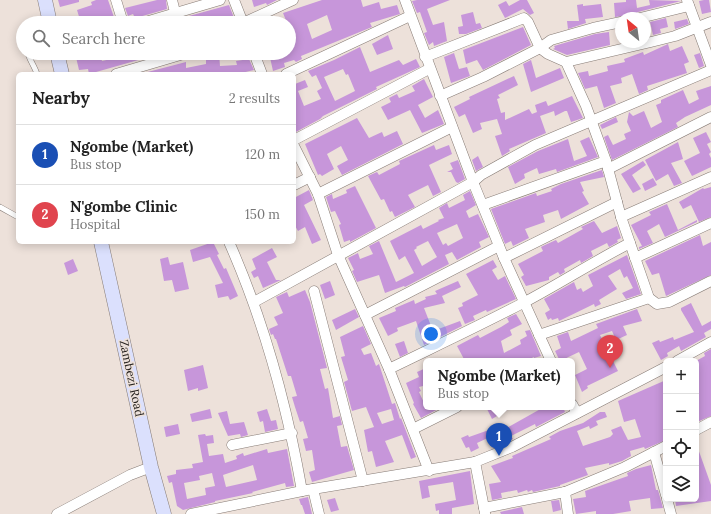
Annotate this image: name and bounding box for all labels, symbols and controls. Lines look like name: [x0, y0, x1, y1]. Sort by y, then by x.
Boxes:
north arrow: [615, 12, 651, 48]
search box: [16, 16, 296, 60]
icon: search: [30, 27, 52, 49]
text: Search here: [62, 29, 145, 48]
text: Nearby: [32, 87, 90, 109]
text: 2 results: [229, 90, 280, 107]
text: Ngombe (Market): [70, 137, 193, 156]
text: 1: [42, 146, 48, 163]
text: 120 m: [245, 146, 280, 163]
text: Bus stop: [70, 156, 122, 173]
text: N'gombe Clinic: [70, 197, 177, 216]
text: 2: [42, 206, 48, 223]
text: 150 m: [245, 206, 280, 223]
text: Hospital: [70, 216, 120, 233]
your location: [421, 324, 441, 344]
pin: 2: [597, 335, 623, 368]
street label: Zambezi Road: [117, 338, 147, 418]
popup: [423, 358, 575, 410]
map controls: [663, 358, 699, 502]
button: +: [663, 358, 699, 394]
text: Ngombe (Market): [437, 366, 561, 385]
text: Bus stop: [437, 385, 489, 402]
button: −: [663, 394, 699, 430]
pin: 1: [486, 423, 512, 456]
button: locate: [663, 430, 699, 466]
button: layers: [663, 466, 699, 502]

